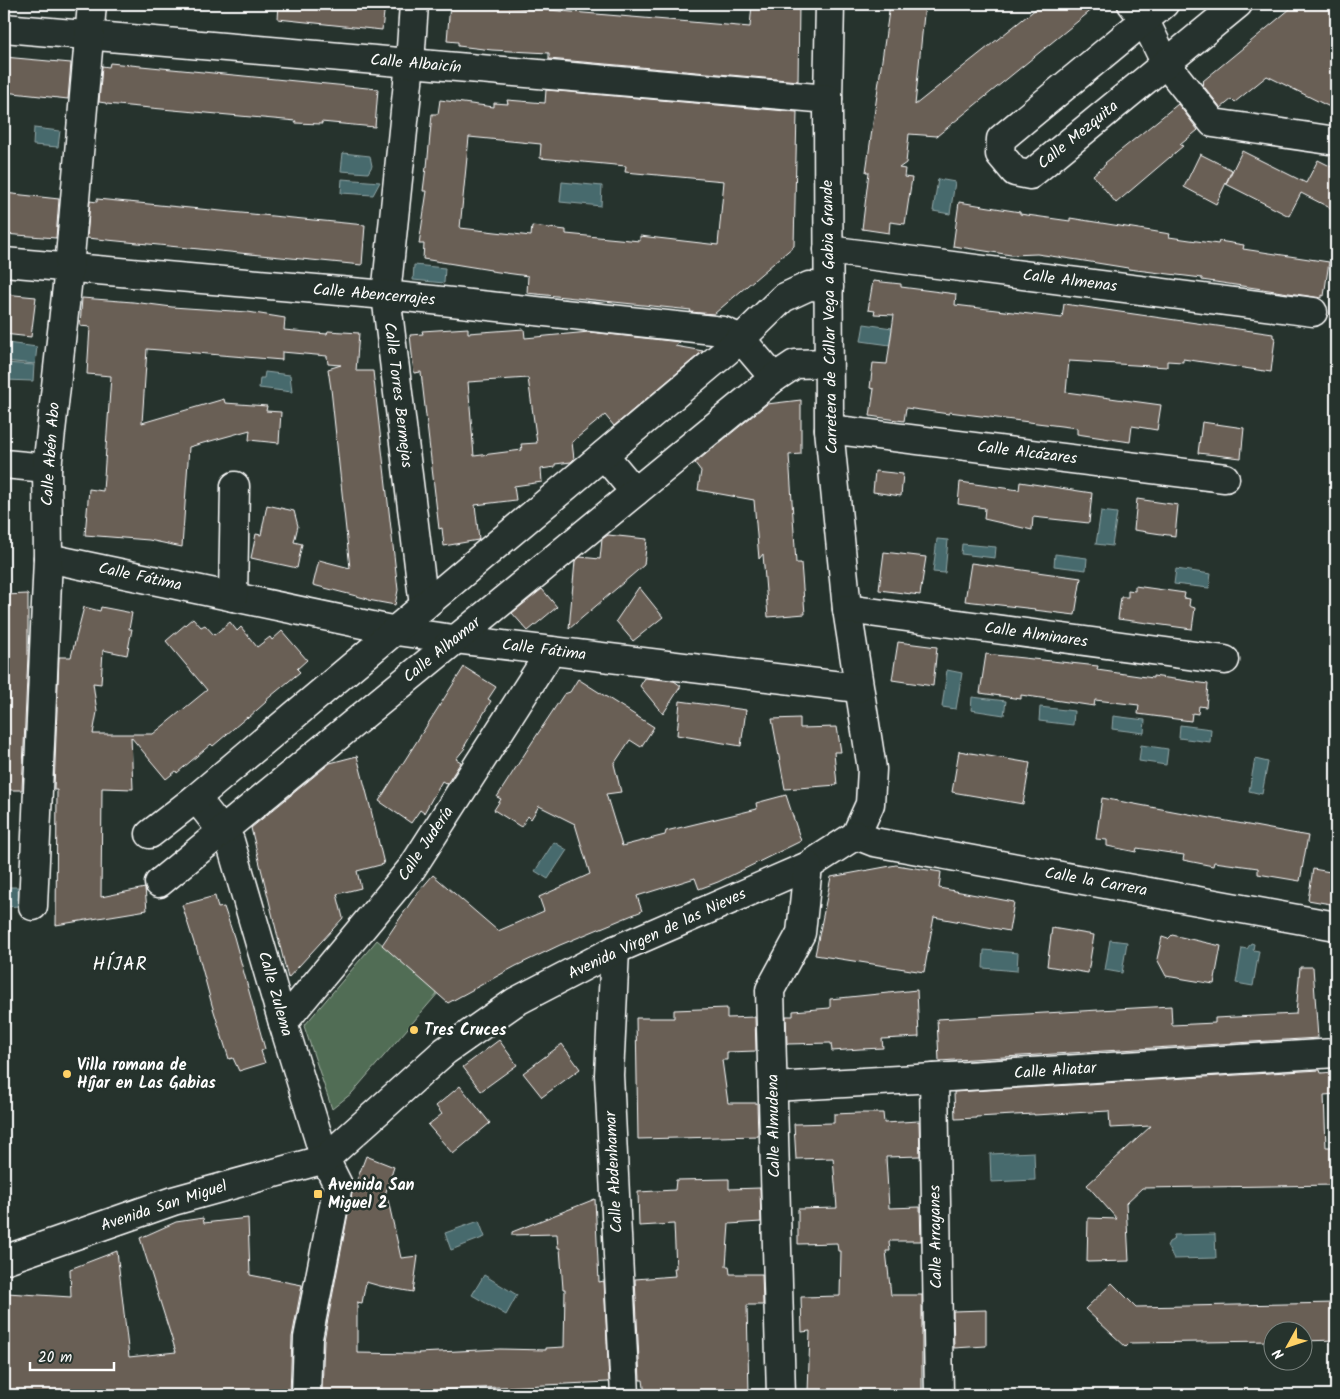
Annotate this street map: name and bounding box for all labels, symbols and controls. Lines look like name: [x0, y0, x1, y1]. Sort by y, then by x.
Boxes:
street label: Calle Albaicín: [369, 48, 463, 80]
street label: Calle Mezquita: [1032, 94, 1124, 176]
street label: Carretera de Cúllar Vega a Gabia Grande: [815, 180, 845, 454]
street label: Calle Almenas: [1021, 263, 1119, 299]
street label: Calle Abencerrajes: [312, 277, 436, 313]
street label: Calle Torres Bermejas: [377, 321, 419, 469]
street label: Calle Abén Abo: [35, 401, 67, 507]
street label: Calle Alcázares: [975, 434, 1079, 472]
street label: Calle Fátima: [96, 556, 184, 598]
street label: Calle Alhamar: [398, 610, 488, 689]
street label: Calle Alminares: [983, 615, 1089, 655]
street label: Calle Fátima: [500, 632, 588, 668]
street label: Calle Judería: [392, 802, 460, 886]
street label: Calle la Carrera: [1043, 861, 1149, 903]
street label: Avenida Virgen de las Nieves: [564, 882, 750, 986]
street label: Calle Zulema: [251, 948, 299, 1040]
district label: HÍJAR: [92, 950, 148, 980]
place label: Tres Cruces: [424, 1018, 507, 1043]
marker: Tres Cruces: [408, 1024, 420, 1036]
place label: Villa romana de Híjar en Las Gabias: [77, 1053, 216, 1096]
street label: Calle Aliatar: [1013, 1056, 1099, 1086]
marker: Villa romana de Híjar en Las Gabias: [61, 1068, 73, 1080]
street label: Calle Almudena: [761, 1074, 787, 1178]
street label: Calle Abdenhamar: [598, 1109, 630, 1234]
place label: Avenida San Miguel 2: [328, 1173, 415, 1216]
street label: Avenida San Miguel: [98, 1174, 231, 1238]
street label: Calle Arrayanes: [923, 1185, 949, 1289]
marker: Avenida San Miguel 2: [312, 1188, 324, 1200]
north arrow: [1262, 1322, 1312, 1372]
scale bar: [30, 1339, 114, 1371]
text: N: [1267, 1343, 1290, 1364]
text: 20 m: [38, 1346, 72, 1370]

